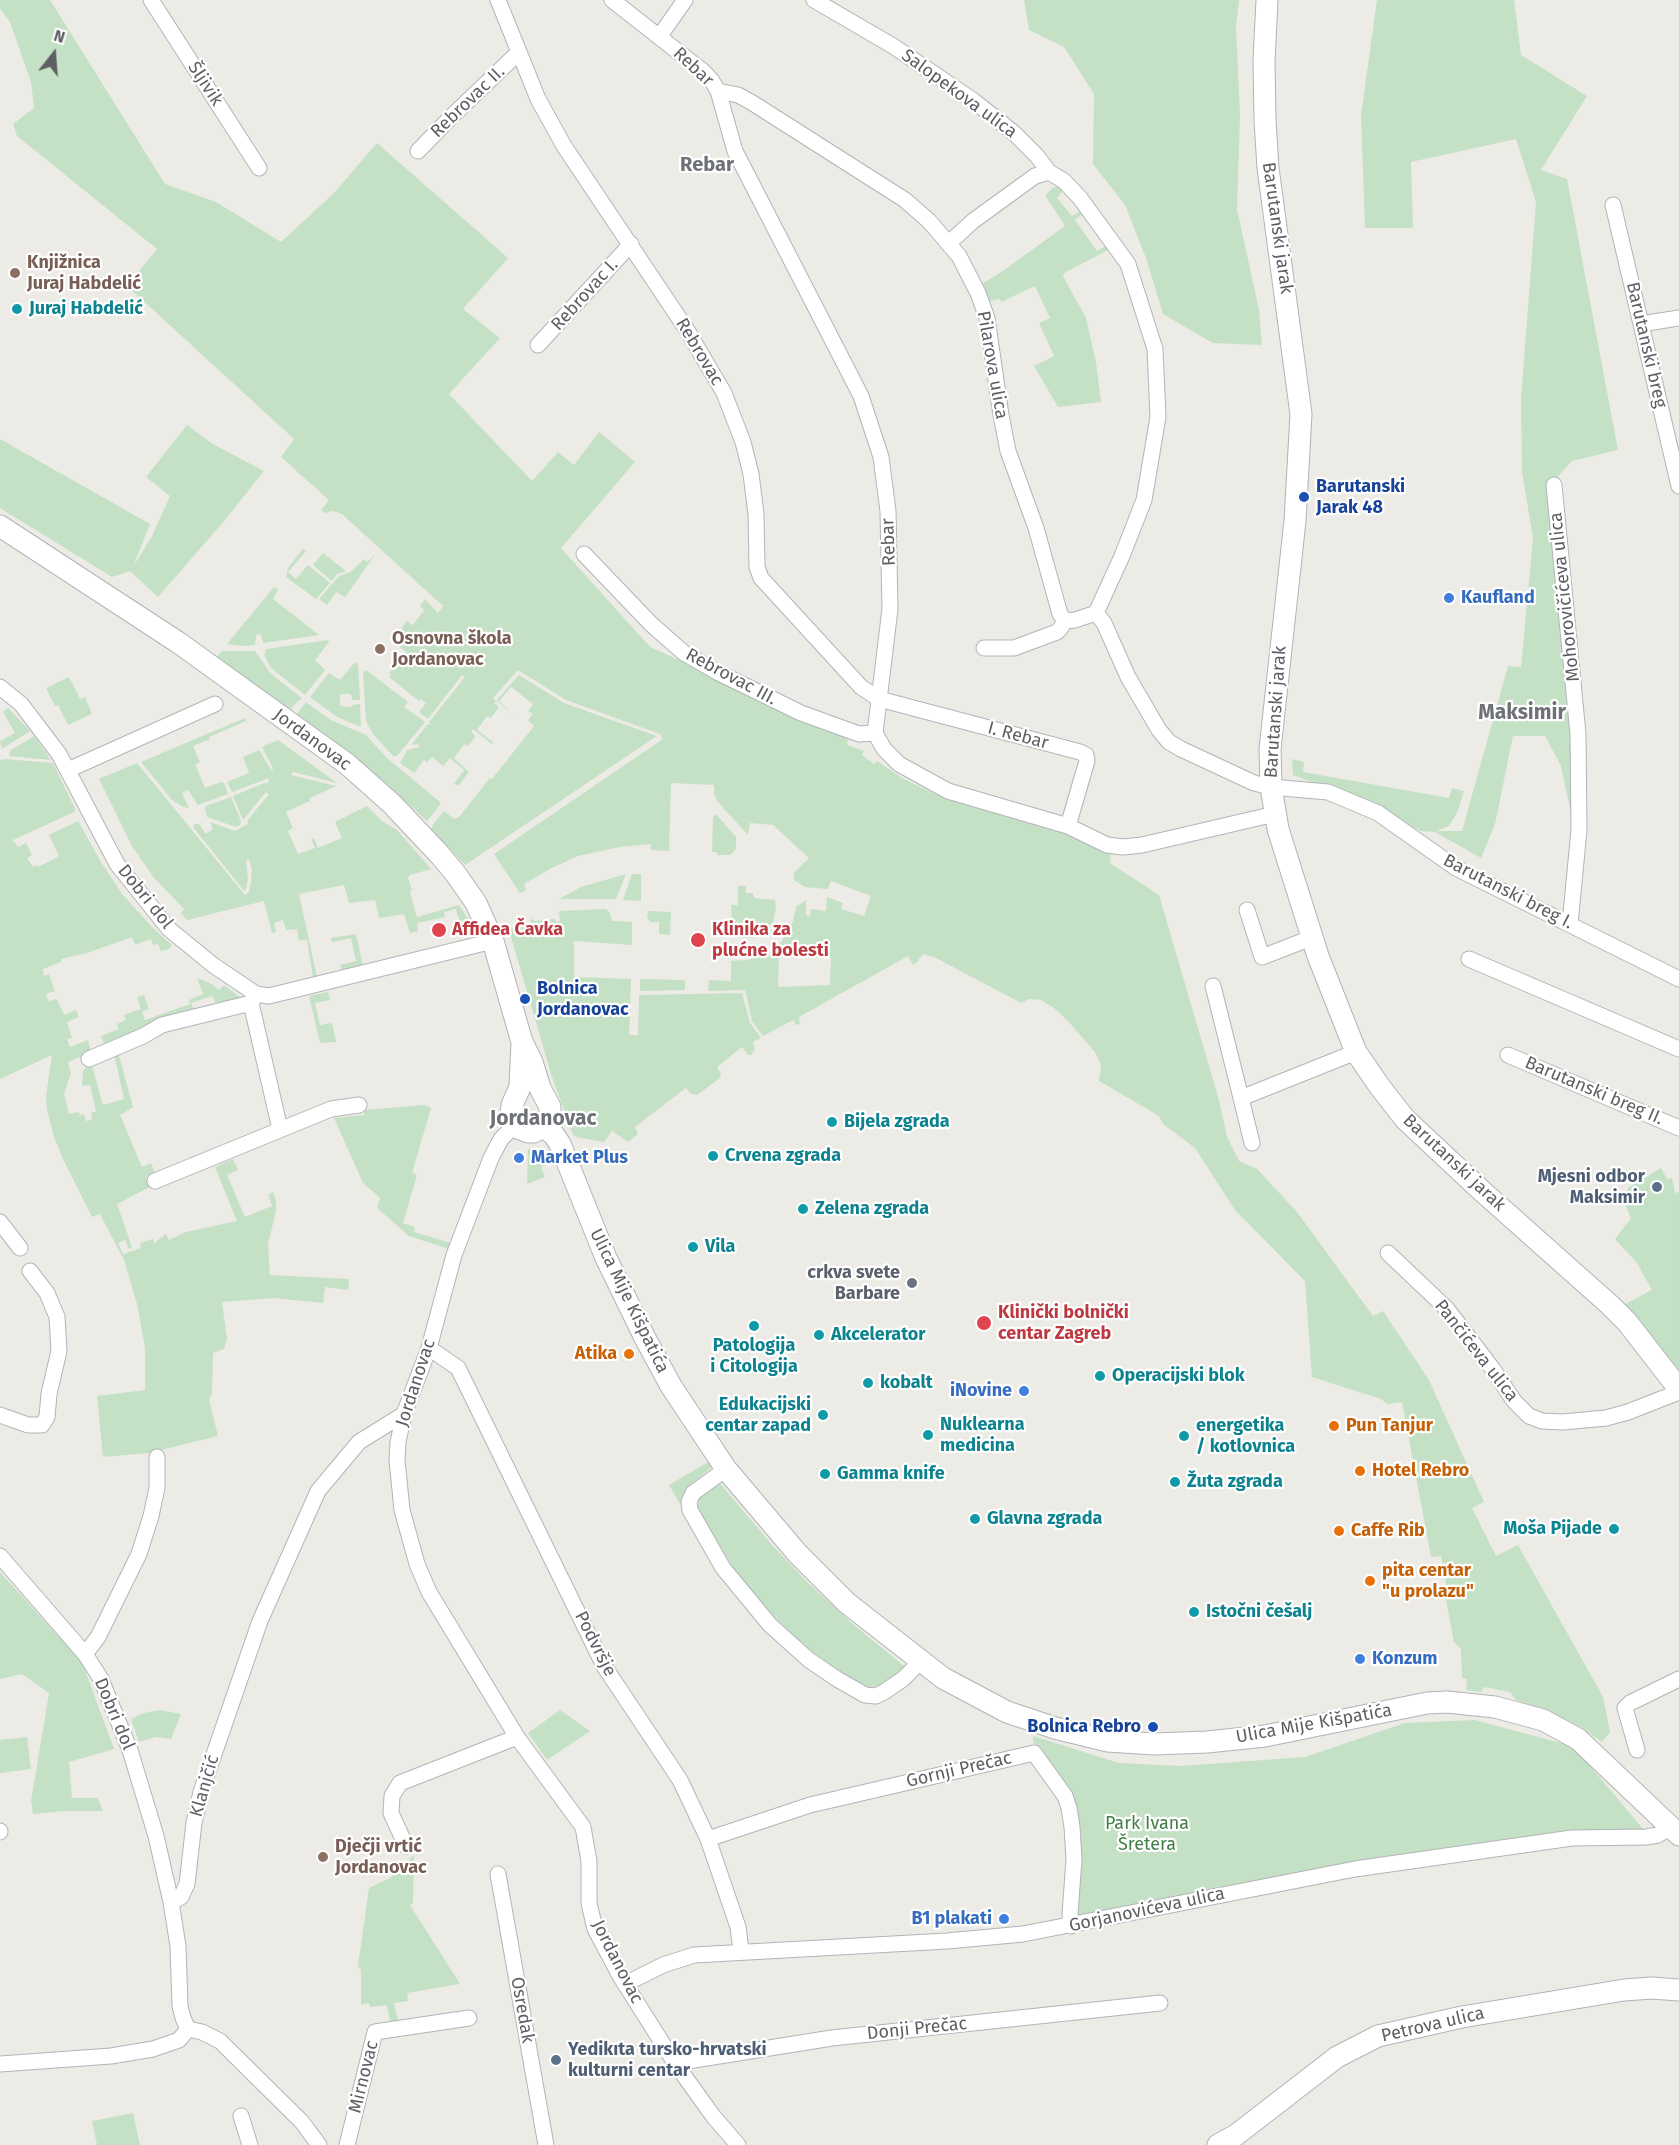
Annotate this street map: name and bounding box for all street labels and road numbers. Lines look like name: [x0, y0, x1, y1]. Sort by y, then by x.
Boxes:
street label: Rebar: [668, 43, 718, 91]
street label: Salopekova ulica: [897, 45, 1021, 143]
street label: Šljivik: [183, 58, 227, 110]
street label: Rebrovac II.: [426, 61, 510, 143]
street label: Barutanski jarak: [1257, 161, 1297, 295]
street label: Rebrovac I.: [547, 255, 623, 335]
street label: Barutanski breg: [1621, 280, 1671, 410]
street label: Pilarova ulica: [972, 309, 1012, 421]
street label: Rebrovac: [670, 314, 728, 390]
street label: Mohorovičićeva ulica: [1545, 511, 1585, 683]
street label: Rebar: [877, 518, 901, 566]
street label: Rebrovac III.: [682, 644, 780, 710]
street label: Barutanski jarak: [1261, 645, 1291, 779]
street label: Jordanovac: [269, 705, 355, 775]
street label: I. Rebar: [985, 718, 1051, 754]
street label: Barutanski breg I.: [1439, 850, 1577, 934]
street label: Dobri dol: [113, 861, 177, 933]
street label: Barutanski breg II.: [1522, 1052, 1666, 1130]
street label: Barutanski jarak: [1398, 1110, 1510, 1216]
street label: Ulica Mije Kišpatića: [585, 1225, 673, 1377]
street label: Pančićeva ulica: [1429, 1296, 1523, 1406]
street label: Jordanovac: [392, 1336, 440, 1430]
street label: Podvršje: [569, 1608, 621, 1680]
street label: Dobri dol: [89, 1675, 139, 1753]
street label: Ulica Mije Kišpatića: [1234, 1700, 1394, 1748]
street label: Gornji Prečac: [904, 1747, 1014, 1793]
street label: Klanjčić: [186, 1753, 224, 1819]
street label: Gorjanovićeva ulica: [1067, 1883, 1227, 1937]
street label: Jordanovac: [587, 1917, 647, 2007]
street label: Osredak: [506, 1975, 538, 2045]
street label: Petrova ulica: [1379, 2003, 1487, 2047]
street label: Donji Prečac: [866, 2013, 968, 2045]
street label: Mirnovac: [345, 2038, 383, 2116]

